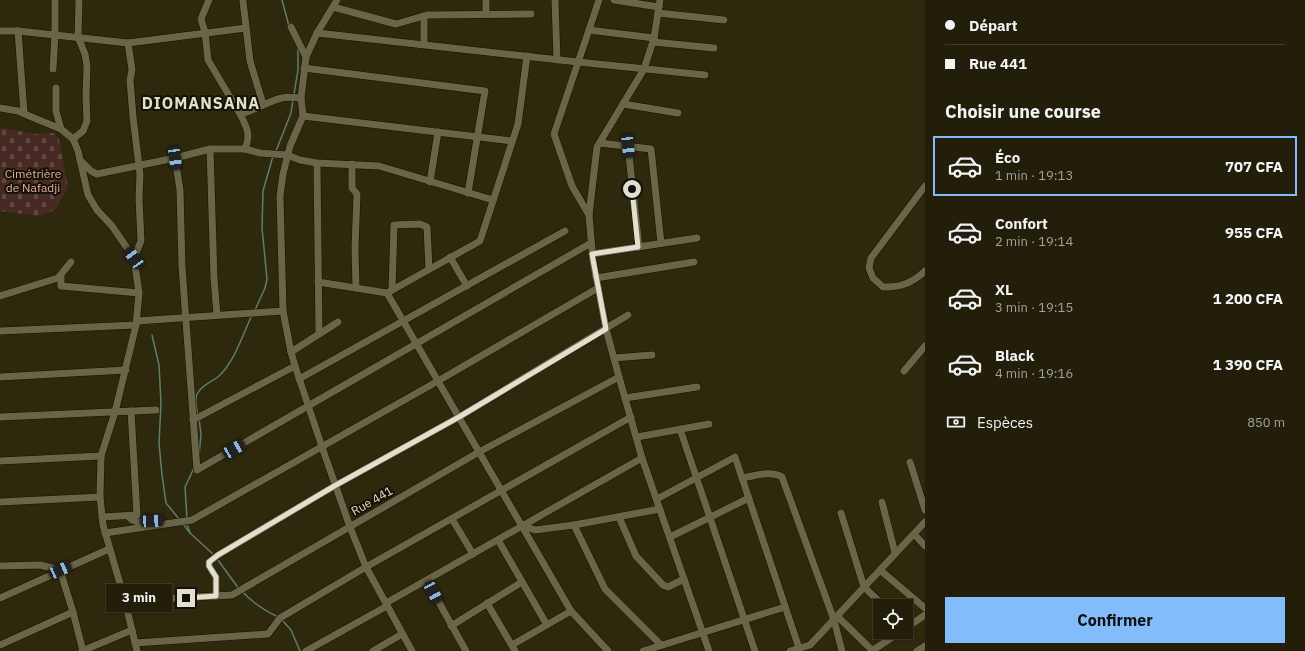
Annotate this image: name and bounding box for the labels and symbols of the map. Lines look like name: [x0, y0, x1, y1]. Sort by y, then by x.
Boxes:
district label: DIOMANSANA: [142, 93, 260, 113]
car: [621, 133, 635, 159]
car: [167, 145, 183, 171]
park label: Cimétrière de Nafadji: [5, 166, 62, 195]
route start: [623, 180, 641, 198]
car: [122, 245, 146, 271]
car: [221, 438, 247, 460]
street label: Rue 441: [348, 483, 395, 518]
car: [140, 514, 164, 528]
car: [47, 560, 73, 580]
car: [422, 579, 444, 605]
callout: 3 min: [106, 584, 172, 612]
route end: [177, 589, 195, 607]

